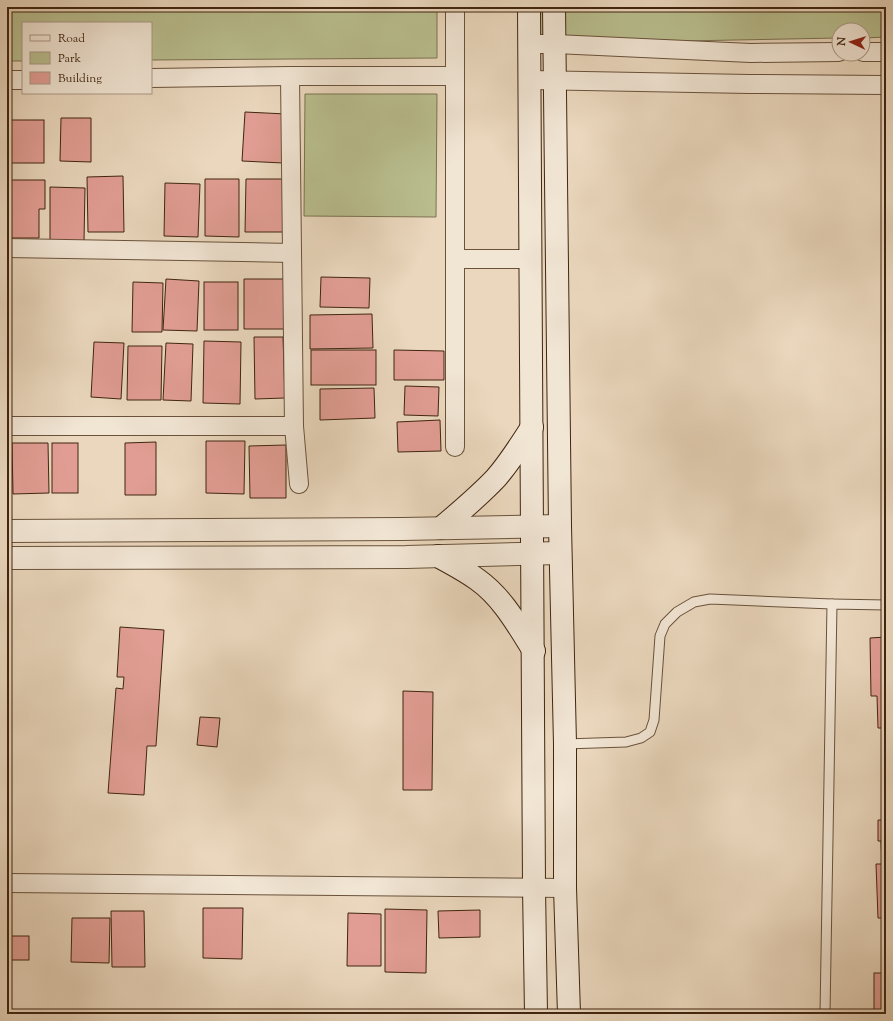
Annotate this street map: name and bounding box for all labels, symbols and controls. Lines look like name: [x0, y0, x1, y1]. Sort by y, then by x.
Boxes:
legend: [22, 22, 152, 94]
north arrow: [831, 22, 871, 62]
text: Road: [58, 30, 85, 48]
text: N: [834, 36, 850, 47]
text: Park: [58, 50, 81, 68]
text: Building: [58, 70, 102, 88]

